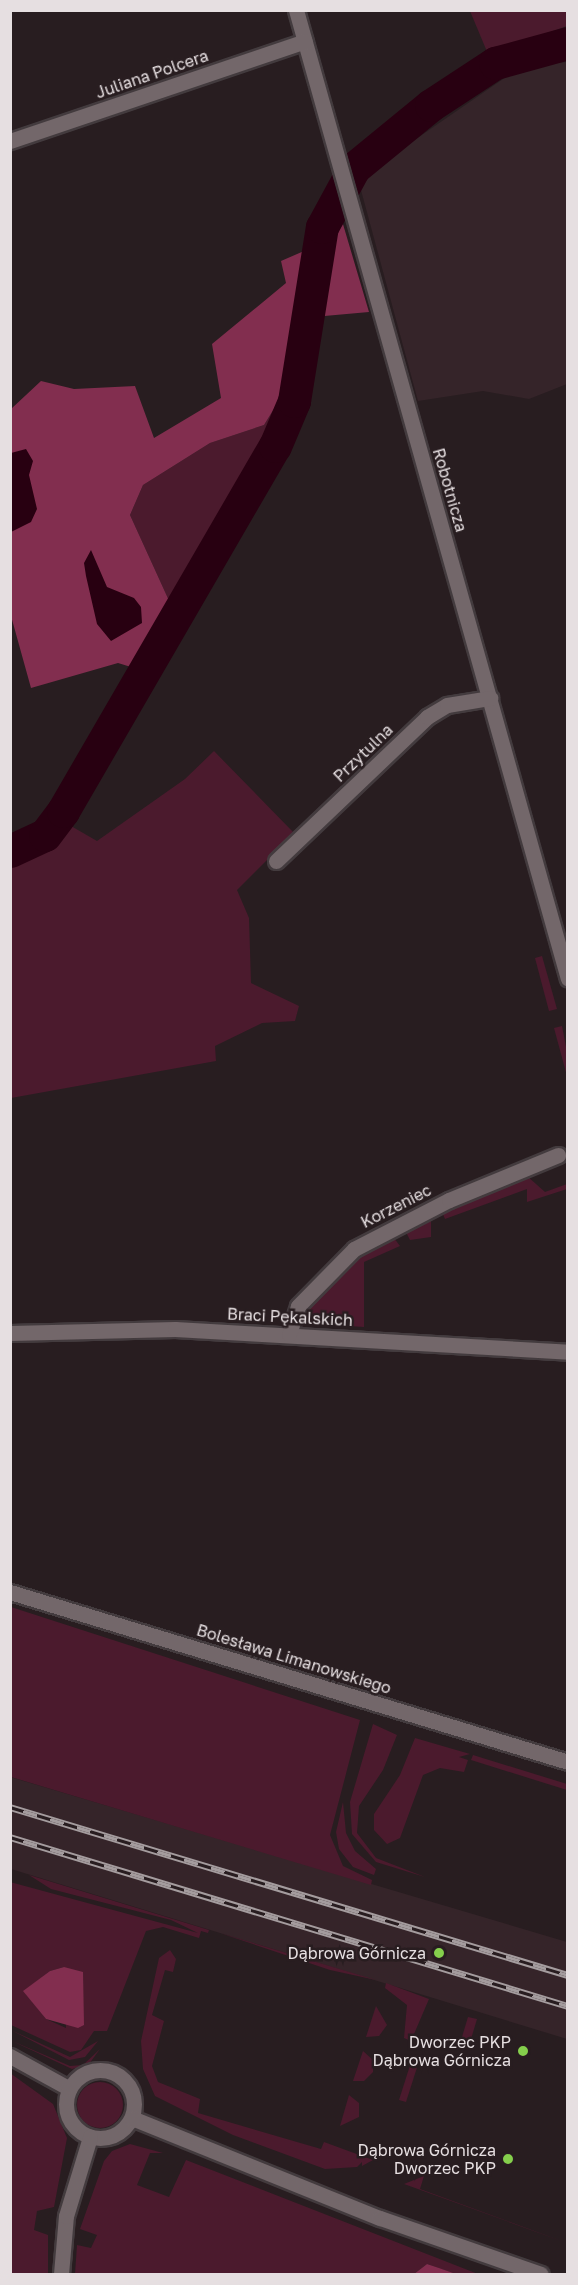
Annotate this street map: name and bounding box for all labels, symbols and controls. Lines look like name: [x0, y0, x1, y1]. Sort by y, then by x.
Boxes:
street label: Juliana Polcera: [93, 46, 211, 102]
street label: Robotnicza: [429, 446, 471, 534]
street label: Przytulna: [329, 720, 397, 786]
street label: Korzeniec: [358, 1180, 434, 1232]
street label: Braci Pękalskich: [227, 1304, 353, 1330]
street label: Bolesława Limanowskiego: [194, 1620, 394, 1698]
place label: Dąbrowa Górnicza: [288, 1943, 426, 1963]
marker: Dąbrowa Górnicza: [430, 1944, 448, 1962]
place label: Dworzec PKP Dąbrowa Górnicza: [373, 2032, 511, 2070]
marker: Dworzec PKP Dąbrowa Górnicza: [516, 2044, 530, 2058]
place label: Dąbrowa Górnicza Dworzec PKP: [358, 2140, 496, 2178]
marker: Dąbrowa Górnicza Dworzec PKP: [501, 2152, 515, 2166]

